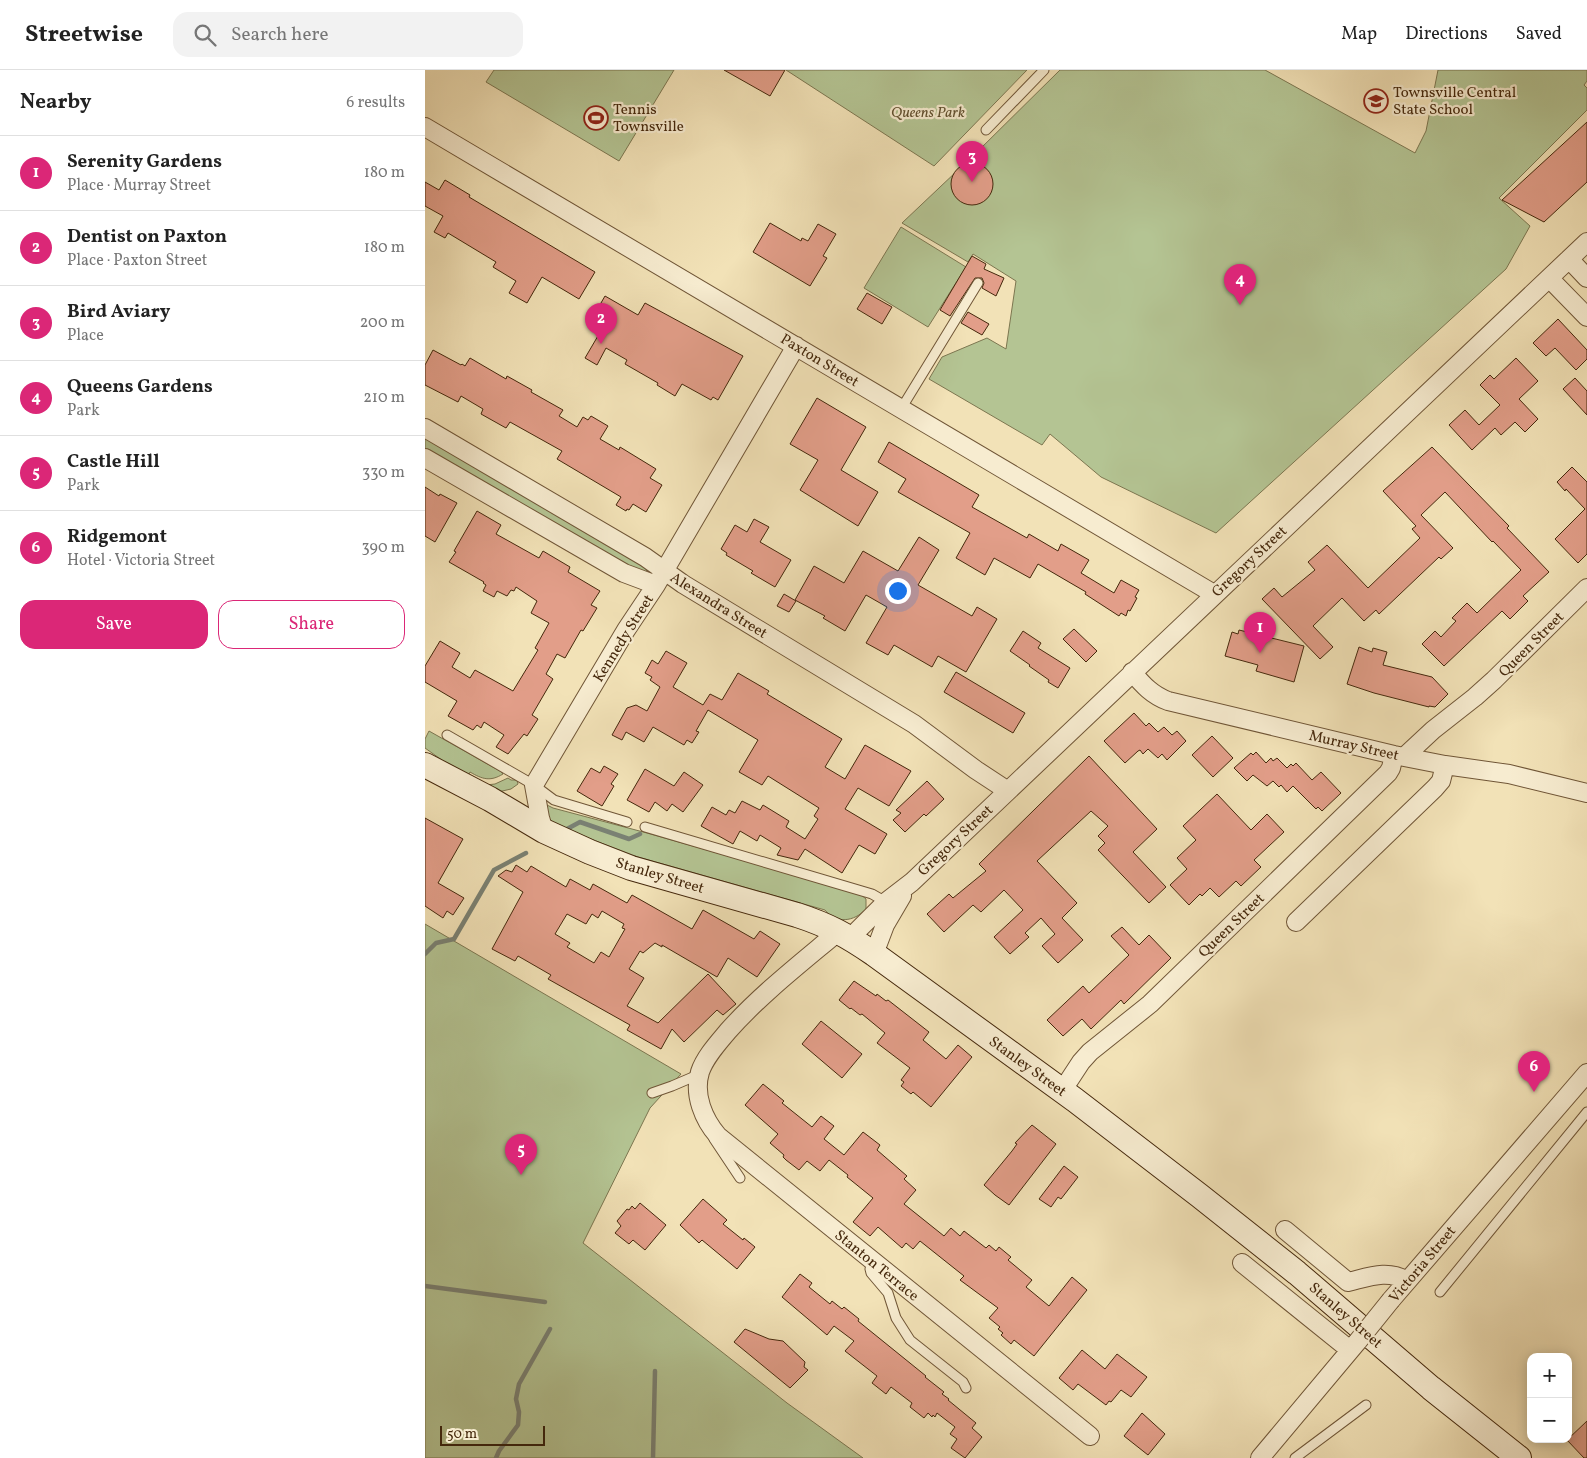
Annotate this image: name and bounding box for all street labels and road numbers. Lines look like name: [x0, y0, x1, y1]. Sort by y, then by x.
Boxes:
street label: Paxton Street: [776, 330, 862, 393]
street label: Gregory Street: [1208, 522, 1292, 603]
street label: Alexandra Street: [666, 568, 771, 645]
street label: Kennedy Street: [589, 591, 660, 687]
street label: Queen Street: [1495, 608, 1570, 683]
street label: Murray Street: [1307, 726, 1401, 767]
street label: Gregory Street: [914, 801, 998, 882]
street label: Stanley Street: [613, 853, 706, 900]
street label: Queen Street: [1194, 889, 1270, 963]
street label: Stanley Street: [984, 1032, 1070, 1103]
street label: Victoria Street: [1385, 1222, 1462, 1308]
street label: Stanton Terrace: [829, 1226, 923, 1307]
street label: Stanley Street: [1304, 1278, 1386, 1354]

